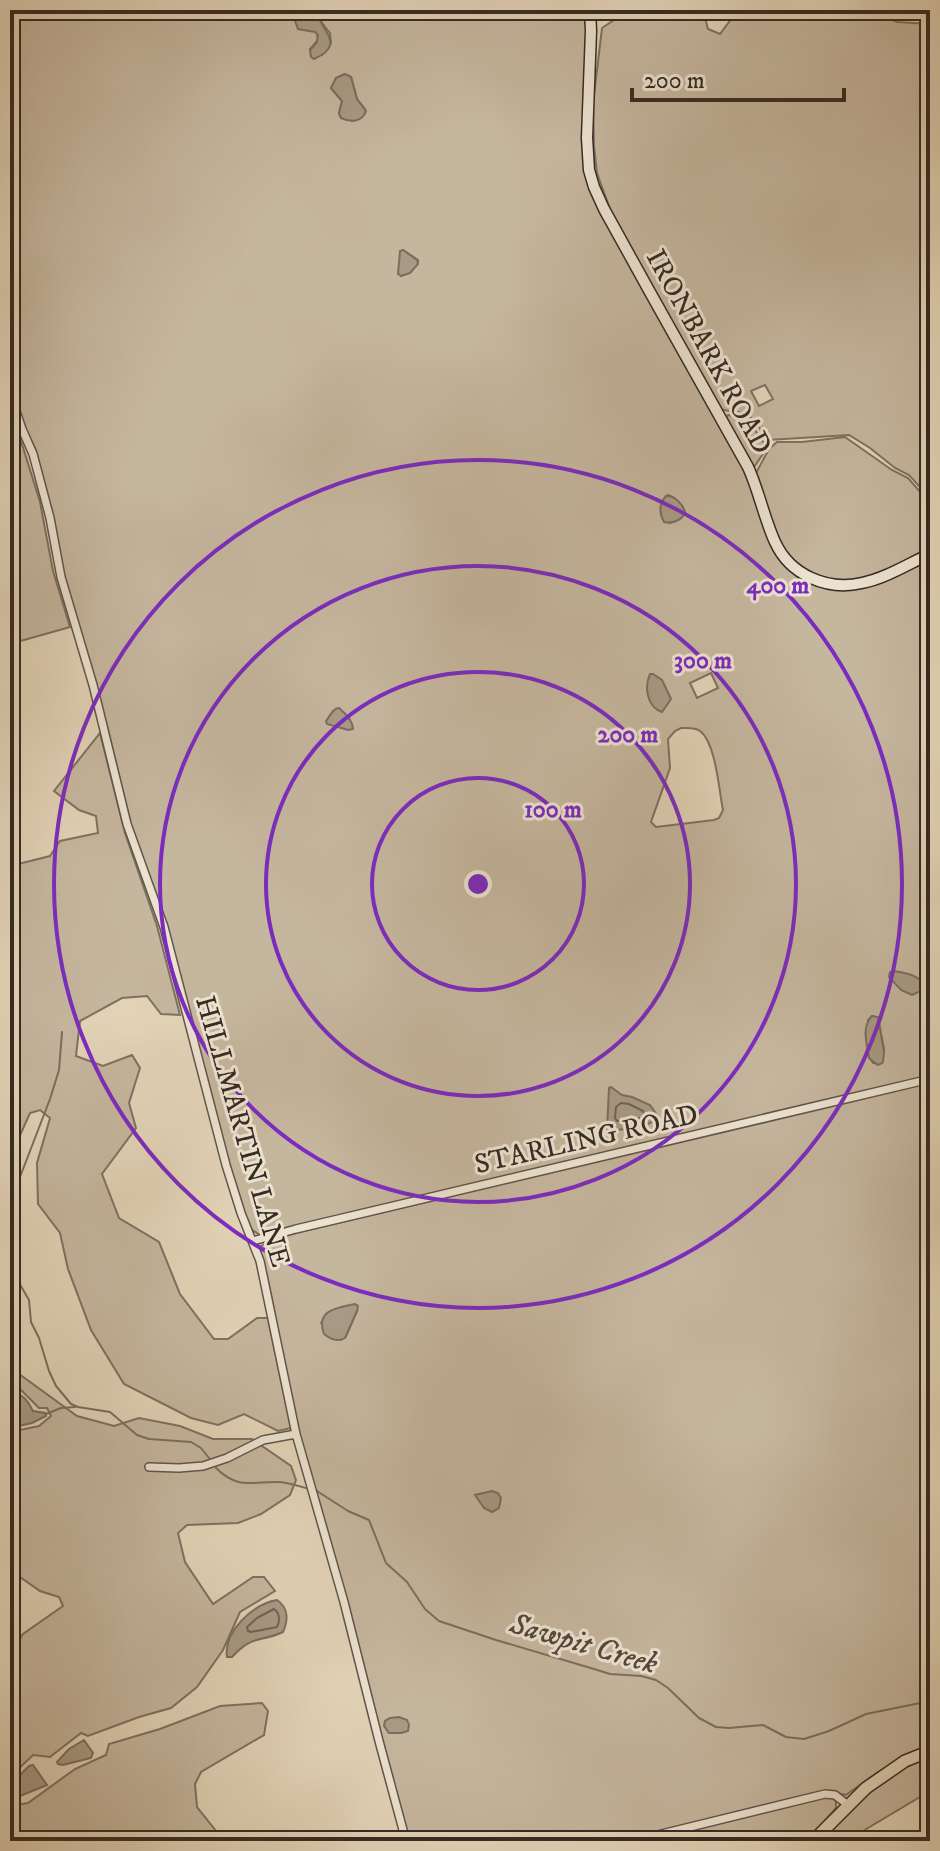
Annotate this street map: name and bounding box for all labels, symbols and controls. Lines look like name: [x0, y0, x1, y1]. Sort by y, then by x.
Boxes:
scale bar: [632, 52, 844, 102]
text: 200 m: [644, 66, 705, 96]
street label: IRONBARK ROAD: [638, 243, 780, 460]
text: 400 m: [747, 571, 809, 601]
text: 300 m: [674, 646, 732, 676]
text: 200 m: [598, 720, 658, 750]
text: 100 m: [524, 795, 582, 825]
centre of rings: [464, 870, 492, 898]
street label: HILLMARTIN LANE: [187, 992, 298, 1271]
street label: STARLING ROAD: [471, 1097, 701, 1182]
water label: Sawpit Creek: [504, 1605, 662, 1683]

